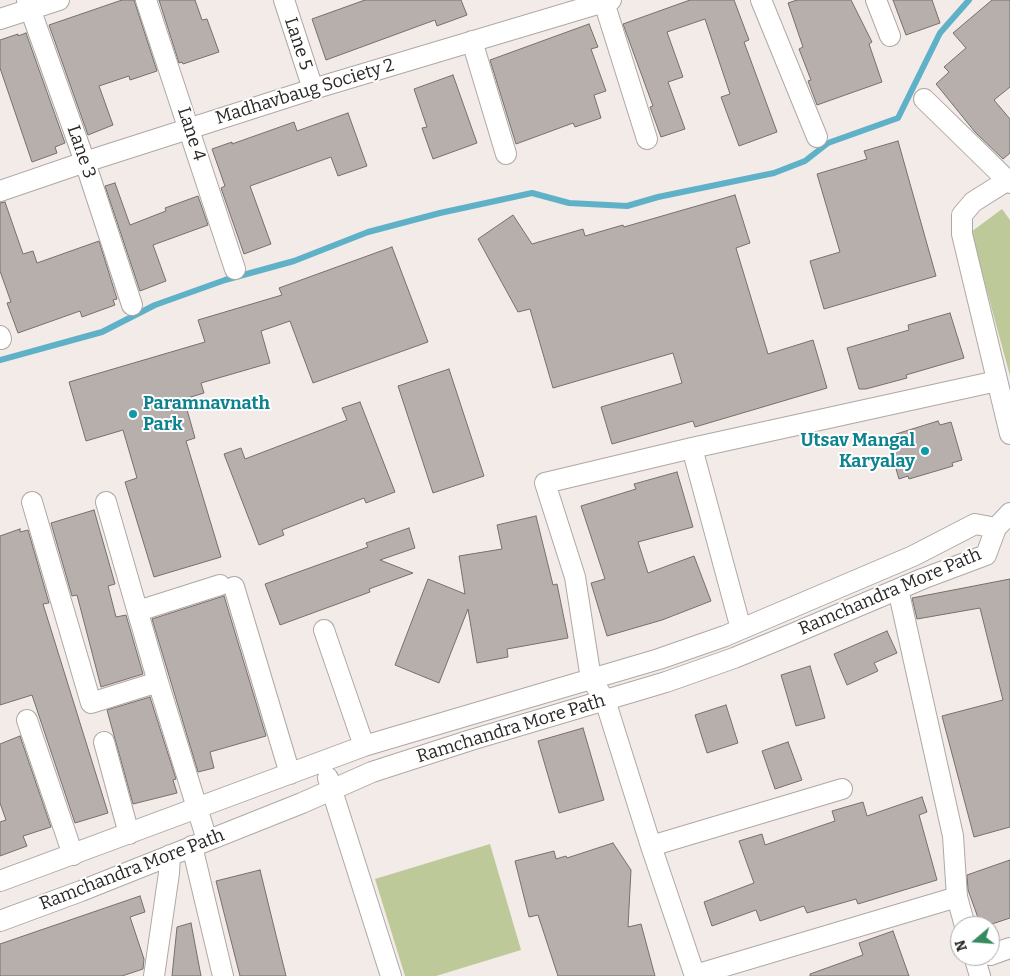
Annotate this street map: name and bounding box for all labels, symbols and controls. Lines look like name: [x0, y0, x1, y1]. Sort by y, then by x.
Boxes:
street label: Lane 5: [279, 15, 317, 73]
street label: Madhavbaug Society 2: [213, 55, 397, 129]
street label: Lane 4: [172, 105, 210, 163]
street label: Lane 3: [62, 123, 100, 181]
place label: Paramnavnath Park: [143, 393, 270, 436]
marker: Paramnavnath Park: [127, 408, 139, 420]
place label: Utsav Mangal Karyalay: [800, 430, 915, 472]
marker: Utsav Mangal Karyalay: [919, 445, 931, 457]
street label: Ramchandra More Path: [796, 544, 984, 640]
street label: Ramchandra More Path: [414, 690, 608, 768]
street label: Ramchandra More Path: [37, 825, 227, 915]
north arrow: [950, 916, 1000, 966]
text: N: [951, 938, 971, 953]

